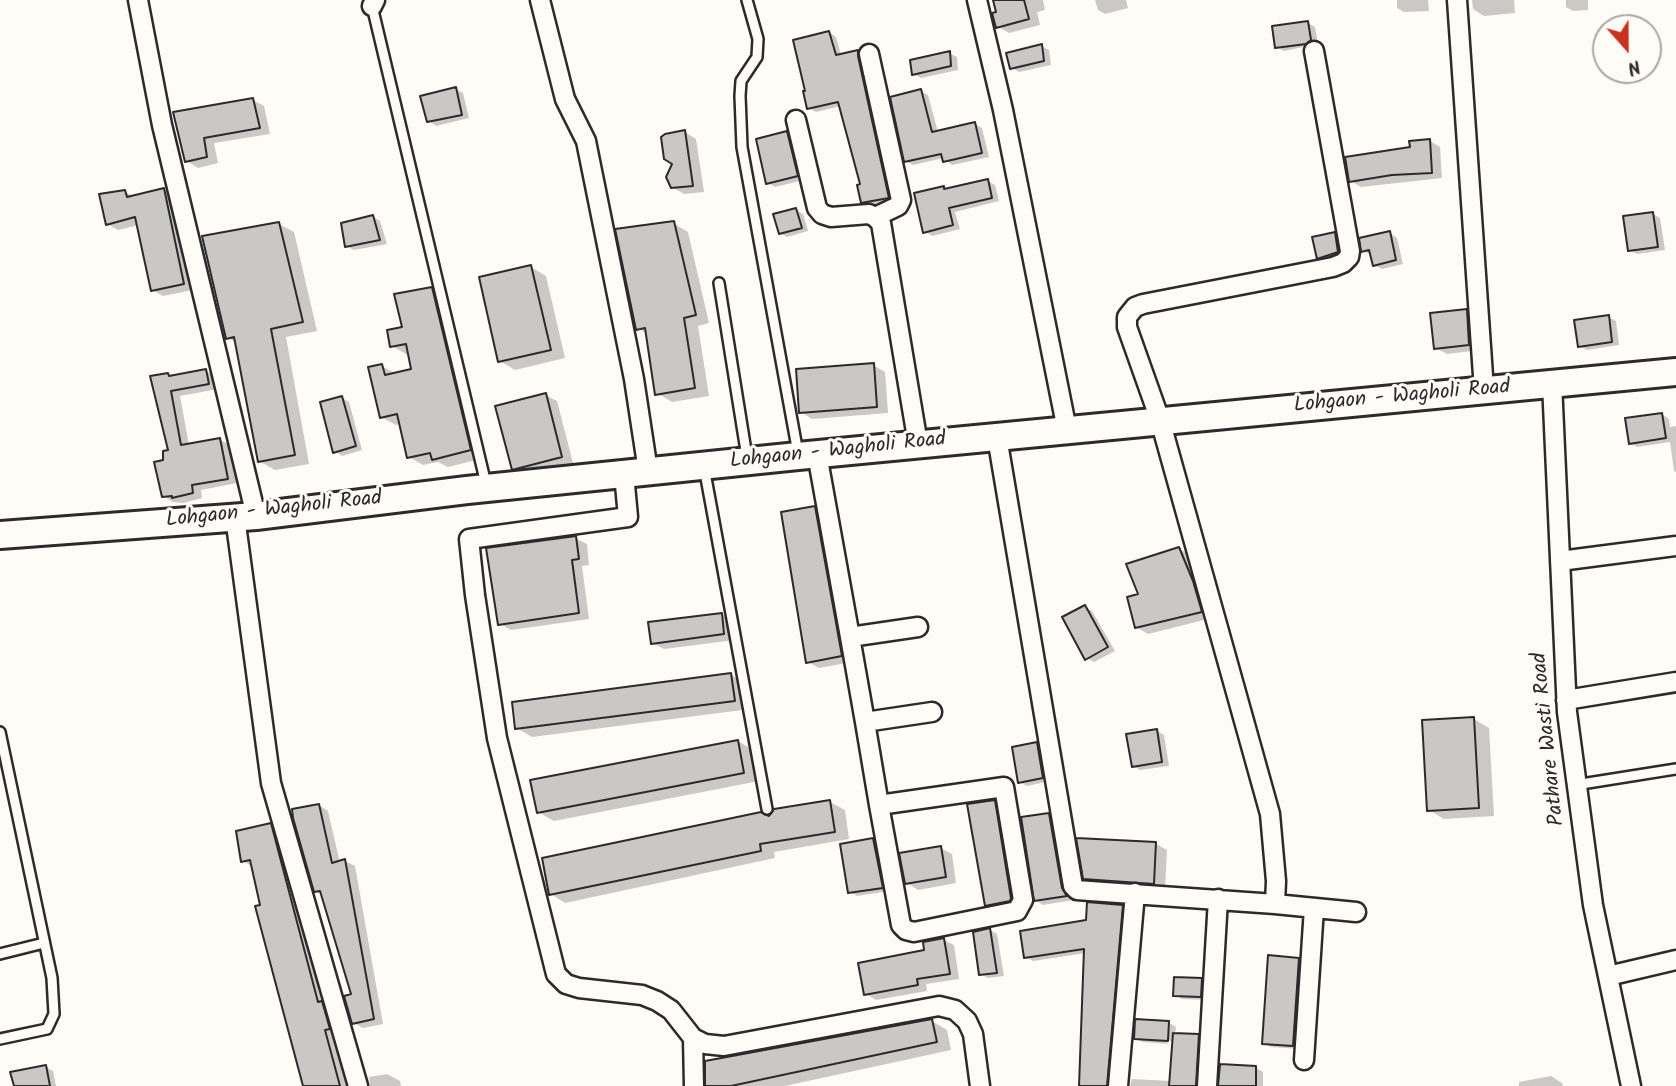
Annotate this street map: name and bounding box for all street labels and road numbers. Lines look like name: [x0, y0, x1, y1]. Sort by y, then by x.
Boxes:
street label: Lohgaon - Wagholi Road: [1293, 376, 1511, 420]
street label: Lohgaon - Wagholi Road: [729, 428, 947, 476]
street label: Lohgaon - Wagholi Road: [165, 487, 383, 535]
street label: Pathare Wasti Road: [1528, 651, 1572, 827]

